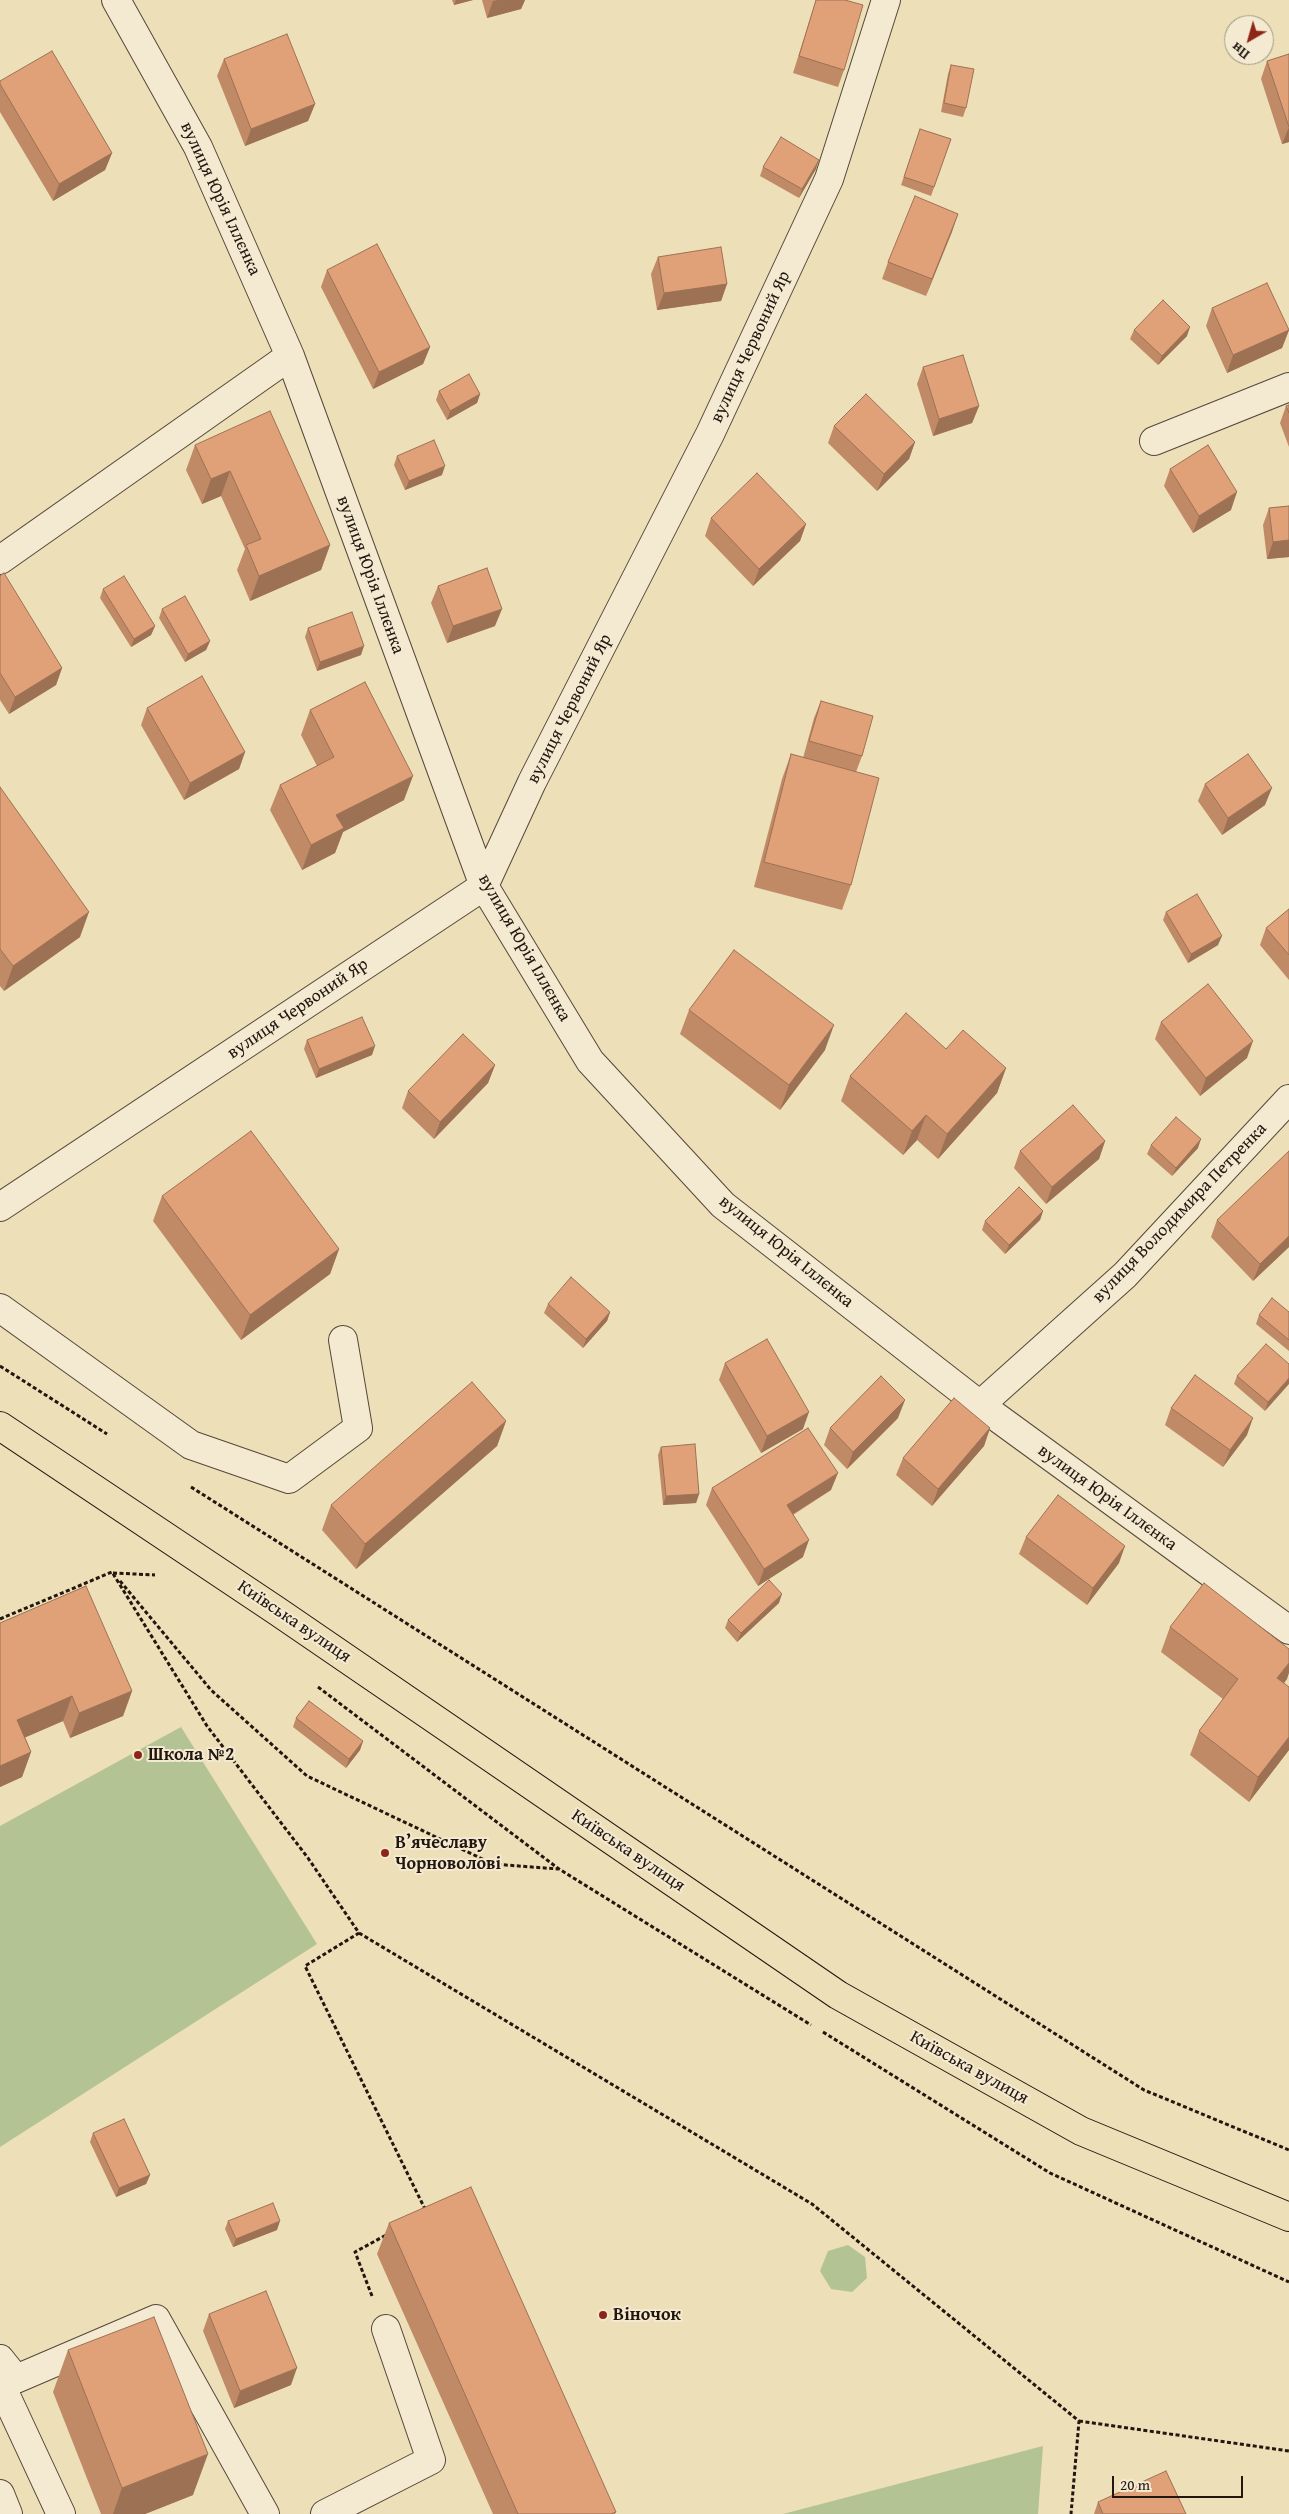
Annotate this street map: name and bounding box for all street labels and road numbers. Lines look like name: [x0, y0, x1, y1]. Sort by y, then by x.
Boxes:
street label: вулиця Юрія Іллєнка: [175, 119, 265, 279]
street label: вулиця Червоний Яр: [706, 268, 796, 426]
street label: вулиця Юрія Іллєнка: [331, 493, 409, 657]
street label: вулиця Червоний Яр: [523, 631, 617, 787]
street label: вулиця Юрія Іллєнка: [473, 870, 575, 1026]
street label: вулиця Червоний Яр: [224, 954, 372, 1064]
street label: вулиця Володимира Петренка: [1088, 1118, 1272, 1308]
street label: вулиця Юрія Іллєнка: [714, 1191, 858, 1313]
street label: вулиця Юрія Іллєнка: [1033, 1440, 1181, 1556]
street label: Київська вулиця: [233, 1576, 355, 1668]
street label: Київська вулиця: [567, 1805, 689, 1897]
street label: Київська вулиця: [906, 2026, 1032, 2110]

